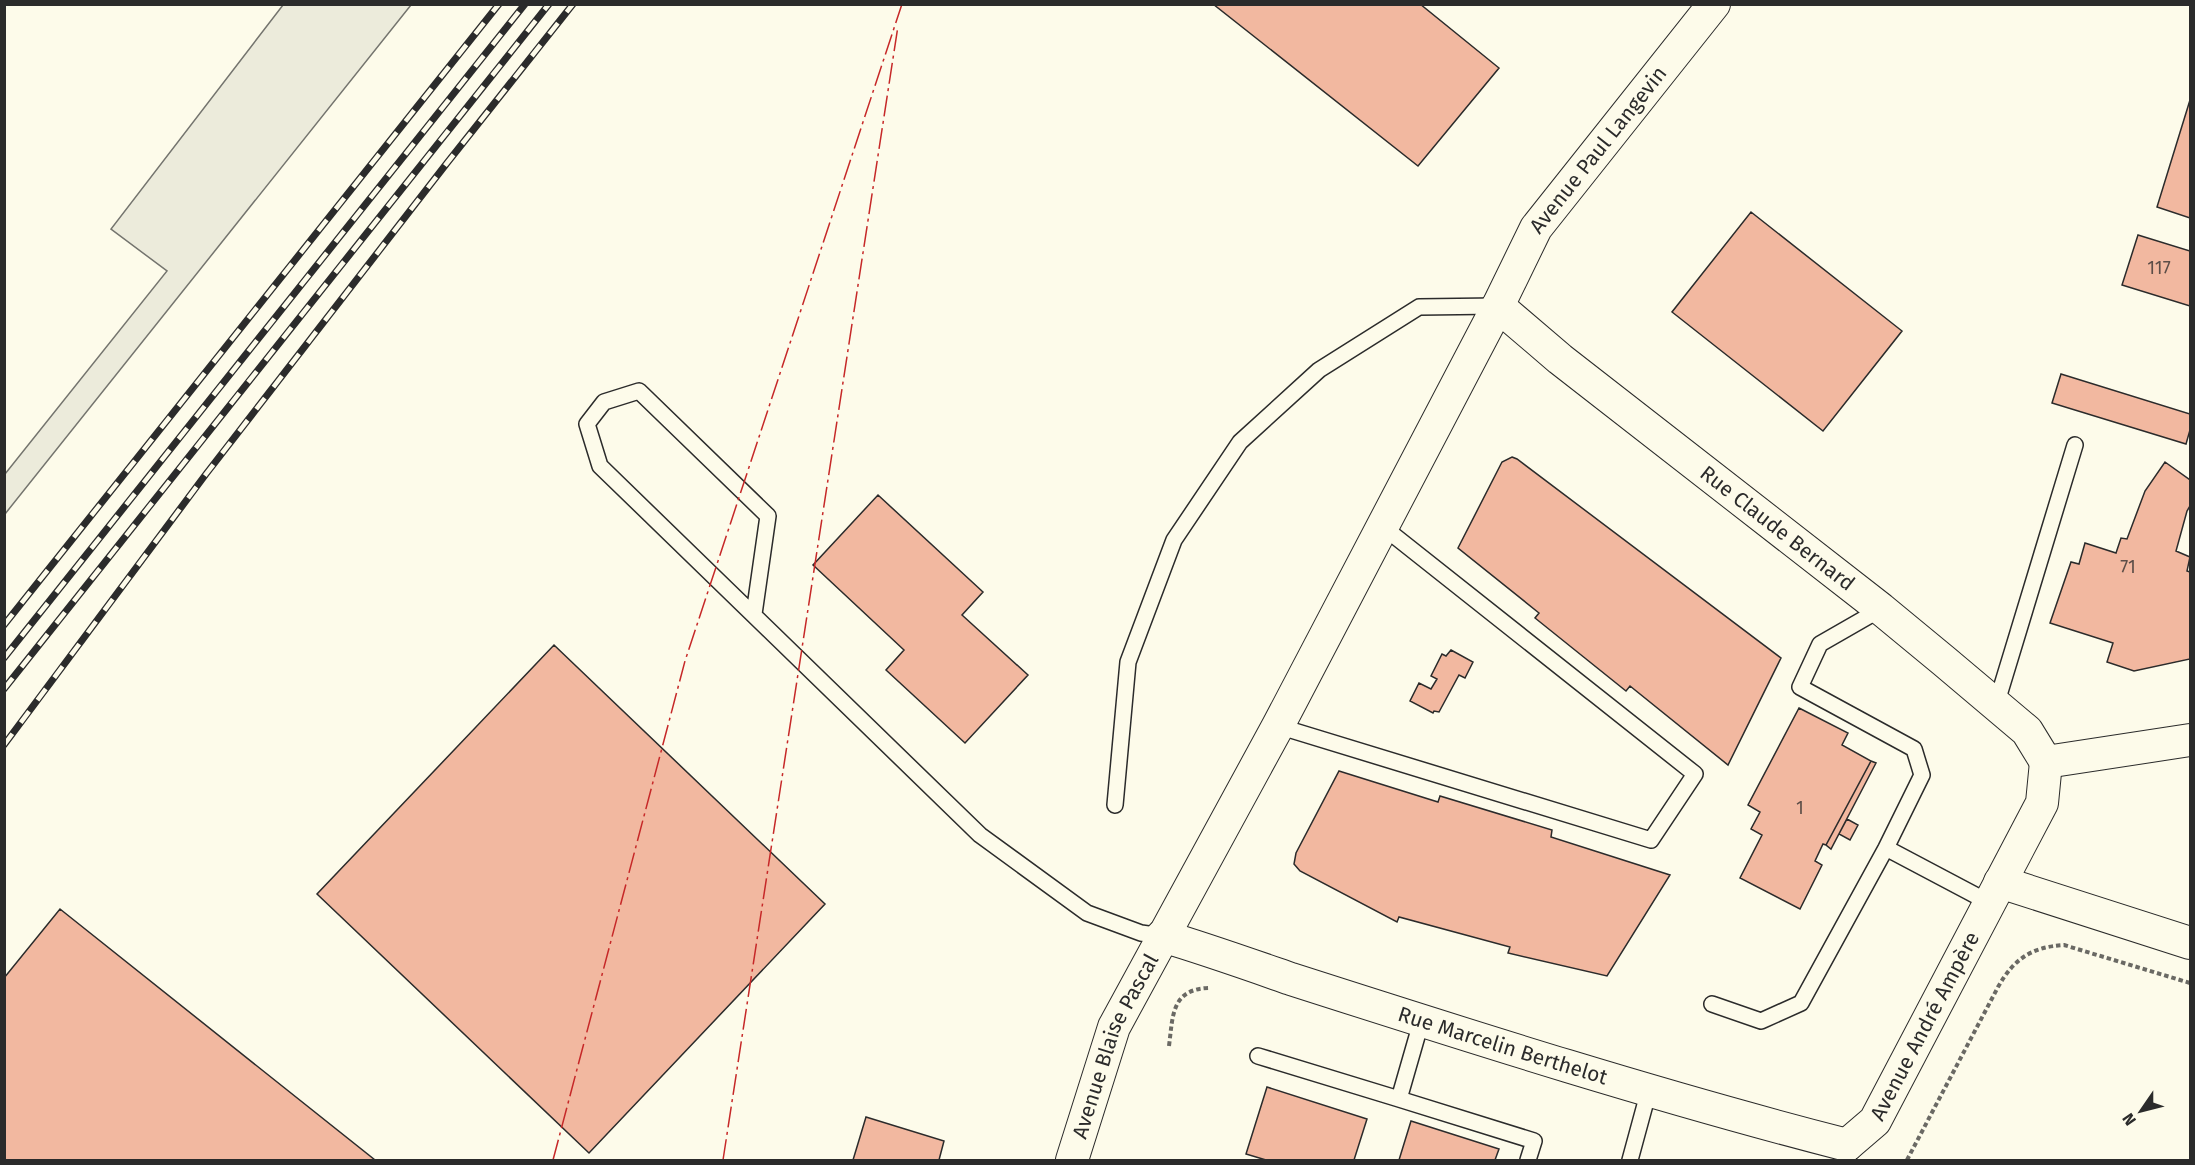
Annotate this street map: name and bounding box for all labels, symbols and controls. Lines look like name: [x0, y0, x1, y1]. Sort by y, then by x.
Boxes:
street label: Avenue Paul Langevin: [1524, 61, 1672, 239]
house number: 117: [2147, 257, 2171, 279]
street label: Rue Claude Bernard: [1695, 460, 1860, 597]
house number: 71: [2120, 556, 2136, 578]
house number: 1: [1796, 797, 1804, 819]
street label: Avenue André Ampère: [1865, 927, 1985, 1125]
street label: Avenue Blaise Pascal: [1067, 949, 1164, 1142]
street label: Rue Marcelin Berthelot: [1395, 1001, 1611, 1090]
north arrow: [2111, 1081, 2171, 1141]
text: N: [2118, 1110, 2140, 1129]

